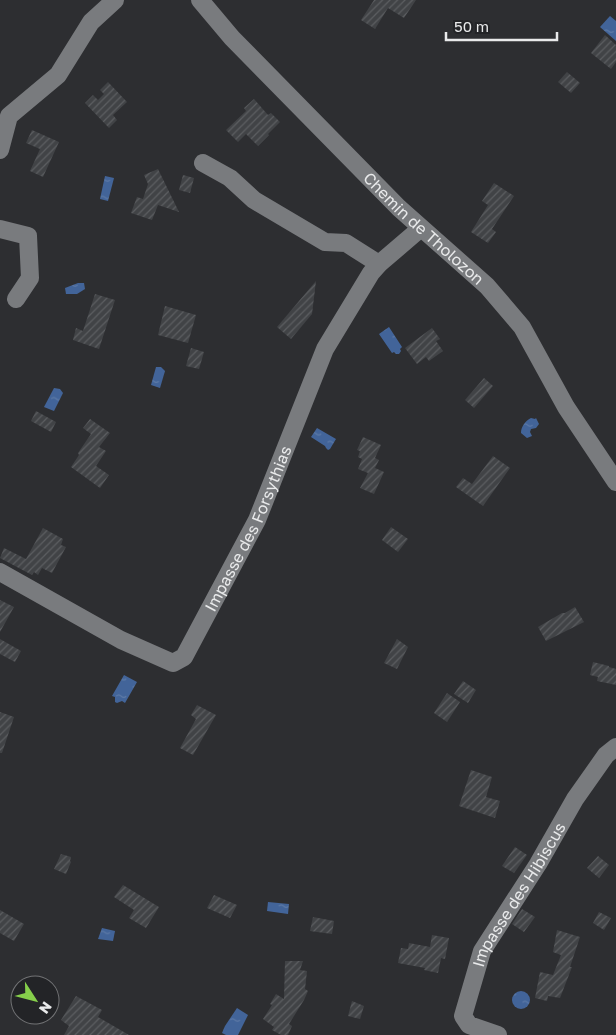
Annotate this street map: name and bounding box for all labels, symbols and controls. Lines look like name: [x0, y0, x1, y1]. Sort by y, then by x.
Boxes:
scale bar: [446, 10, 557, 42]
text: 50 m: [454, 17, 489, 35]
street label: Chemin de Tholozon: [359, 168, 488, 289]
street label: Impasse des Forsythias: [200, 443, 296, 615]
street label: Impasse des Hibiscus: [468, 819, 570, 969]
north arrow: [10, 975, 60, 1025]
text: N: [36, 999, 56, 1017]

